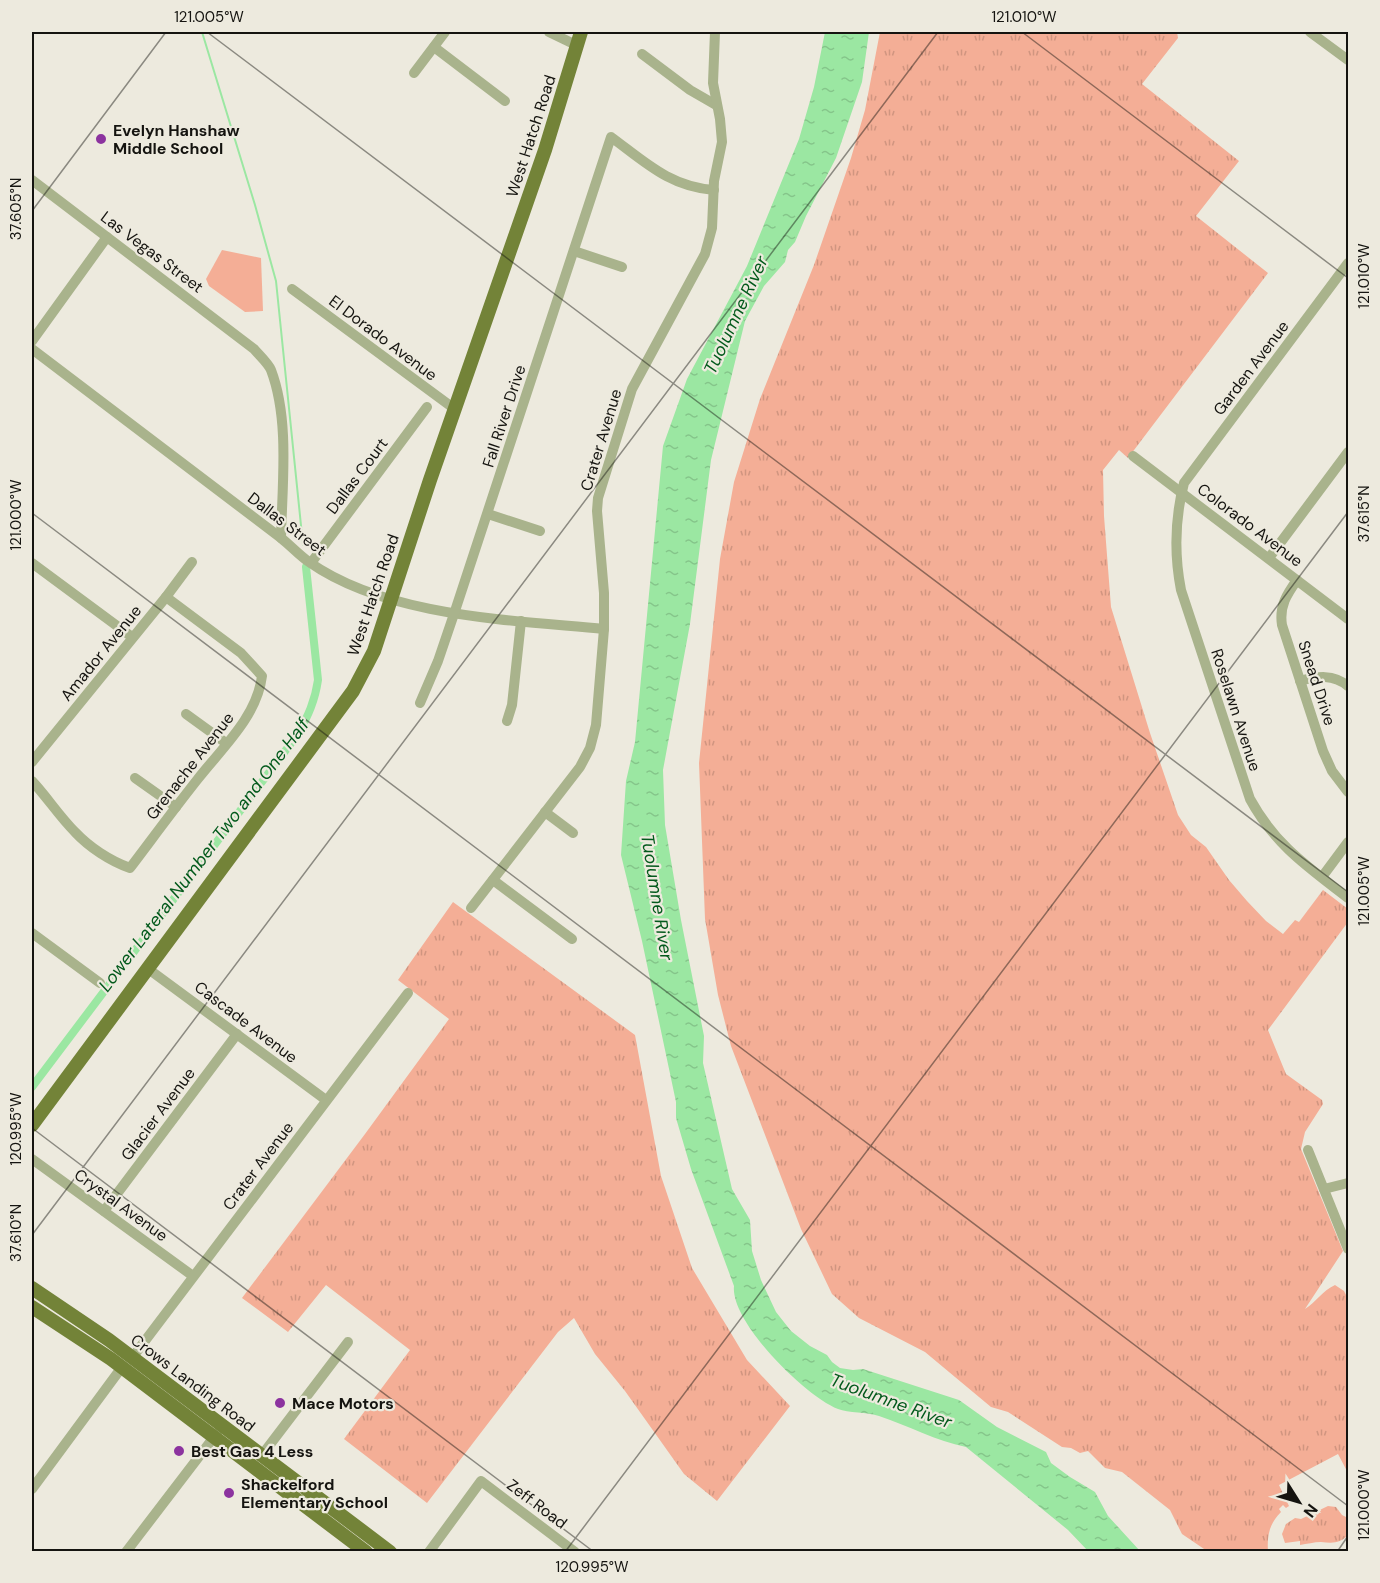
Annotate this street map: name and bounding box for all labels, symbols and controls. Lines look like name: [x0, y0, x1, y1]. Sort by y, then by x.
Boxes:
text: 121.005°W: [174, 7, 244, 27]
text: 121.010°W: [991, 7, 1057, 27]
street label: West Hatch Road: [501, 72, 561, 200]
place label: Evelyn Hanshaw Middle School: [113, 120, 240, 159]
marker: Evelyn Hanshaw Middle School: [94, 132, 108, 146]
text: 37.605°N: [6, 178, 26, 240]
street label: Las Vegas Street: [96, 206, 208, 298]
text: 121.010°W: [1354, 243, 1374, 309]
water label: Tuolumne River: [698, 251, 774, 378]
street label: El Dorado Avenue: [325, 290, 441, 386]
street label: Garden Avenue: [1208, 316, 1294, 420]
street label: Fall River Drive: [478, 362, 530, 470]
street label: Crater Avenue: [576, 386, 626, 494]
street label: Dallas Court: [321, 434, 393, 518]
street label: Colorado Avenue: [1193, 478, 1307, 572]
text: 121.000°W: [6, 479, 26, 550]
text: 37.615°N: [1354, 485, 1374, 543]
street label: Dallas Street: [243, 488, 331, 560]
street label: West Hatch Road: [342, 531, 404, 659]
street label: Amador Avenue: [56, 601, 146, 705]
street label: Snead Drive: [1293, 638, 1341, 728]
street label: Roselawn Avenue: [1206, 646, 1266, 774]
street label: Grenache Avenue: [141, 708, 239, 824]
water label: Lower Lateral Number Two and One Half: [93, 713, 315, 997]
water label: Tuolumne River: [635, 832, 679, 963]
text: 121.005°W: [1354, 856, 1374, 926]
street label: Cascade Avenue: [190, 976, 302, 1068]
street label: Glacier Avenue: [116, 1063, 200, 1165]
text: 120.995°W: [6, 1092, 26, 1166]
street label: Crater Avenue: [218, 1118, 298, 1214]
street label: Crystal Avenue: [70, 1164, 172, 1246]
text: 37.610°N: [6, 1204, 26, 1262]
street label: Crows Landing Road: [127, 1329, 259, 1437]
water label: Tuolumne River: [827, 1368, 956, 1435]
place label: Mace Motors: [292, 1393, 394, 1414]
marker: Mace Motors: [273, 1396, 287, 1410]
place label: Best Gas 4 Less: [191, 1441, 313, 1462]
marker: Best Gas 4 Less: [172, 1444, 186, 1458]
text: 121.000°W: [1354, 1469, 1374, 1540]
north arrow: [1269, 1472, 1329, 1532]
place label: Shackelford Elementary School: [241, 1474, 388, 1513]
street label: Zeff Road: [503, 1475, 571, 1533]
marker: Shackelford Elementary School: [222, 1486, 236, 1500]
text: N: [1299, 1500, 1322, 1522]
text: 120.995°W: [555, 1557, 629, 1577]

